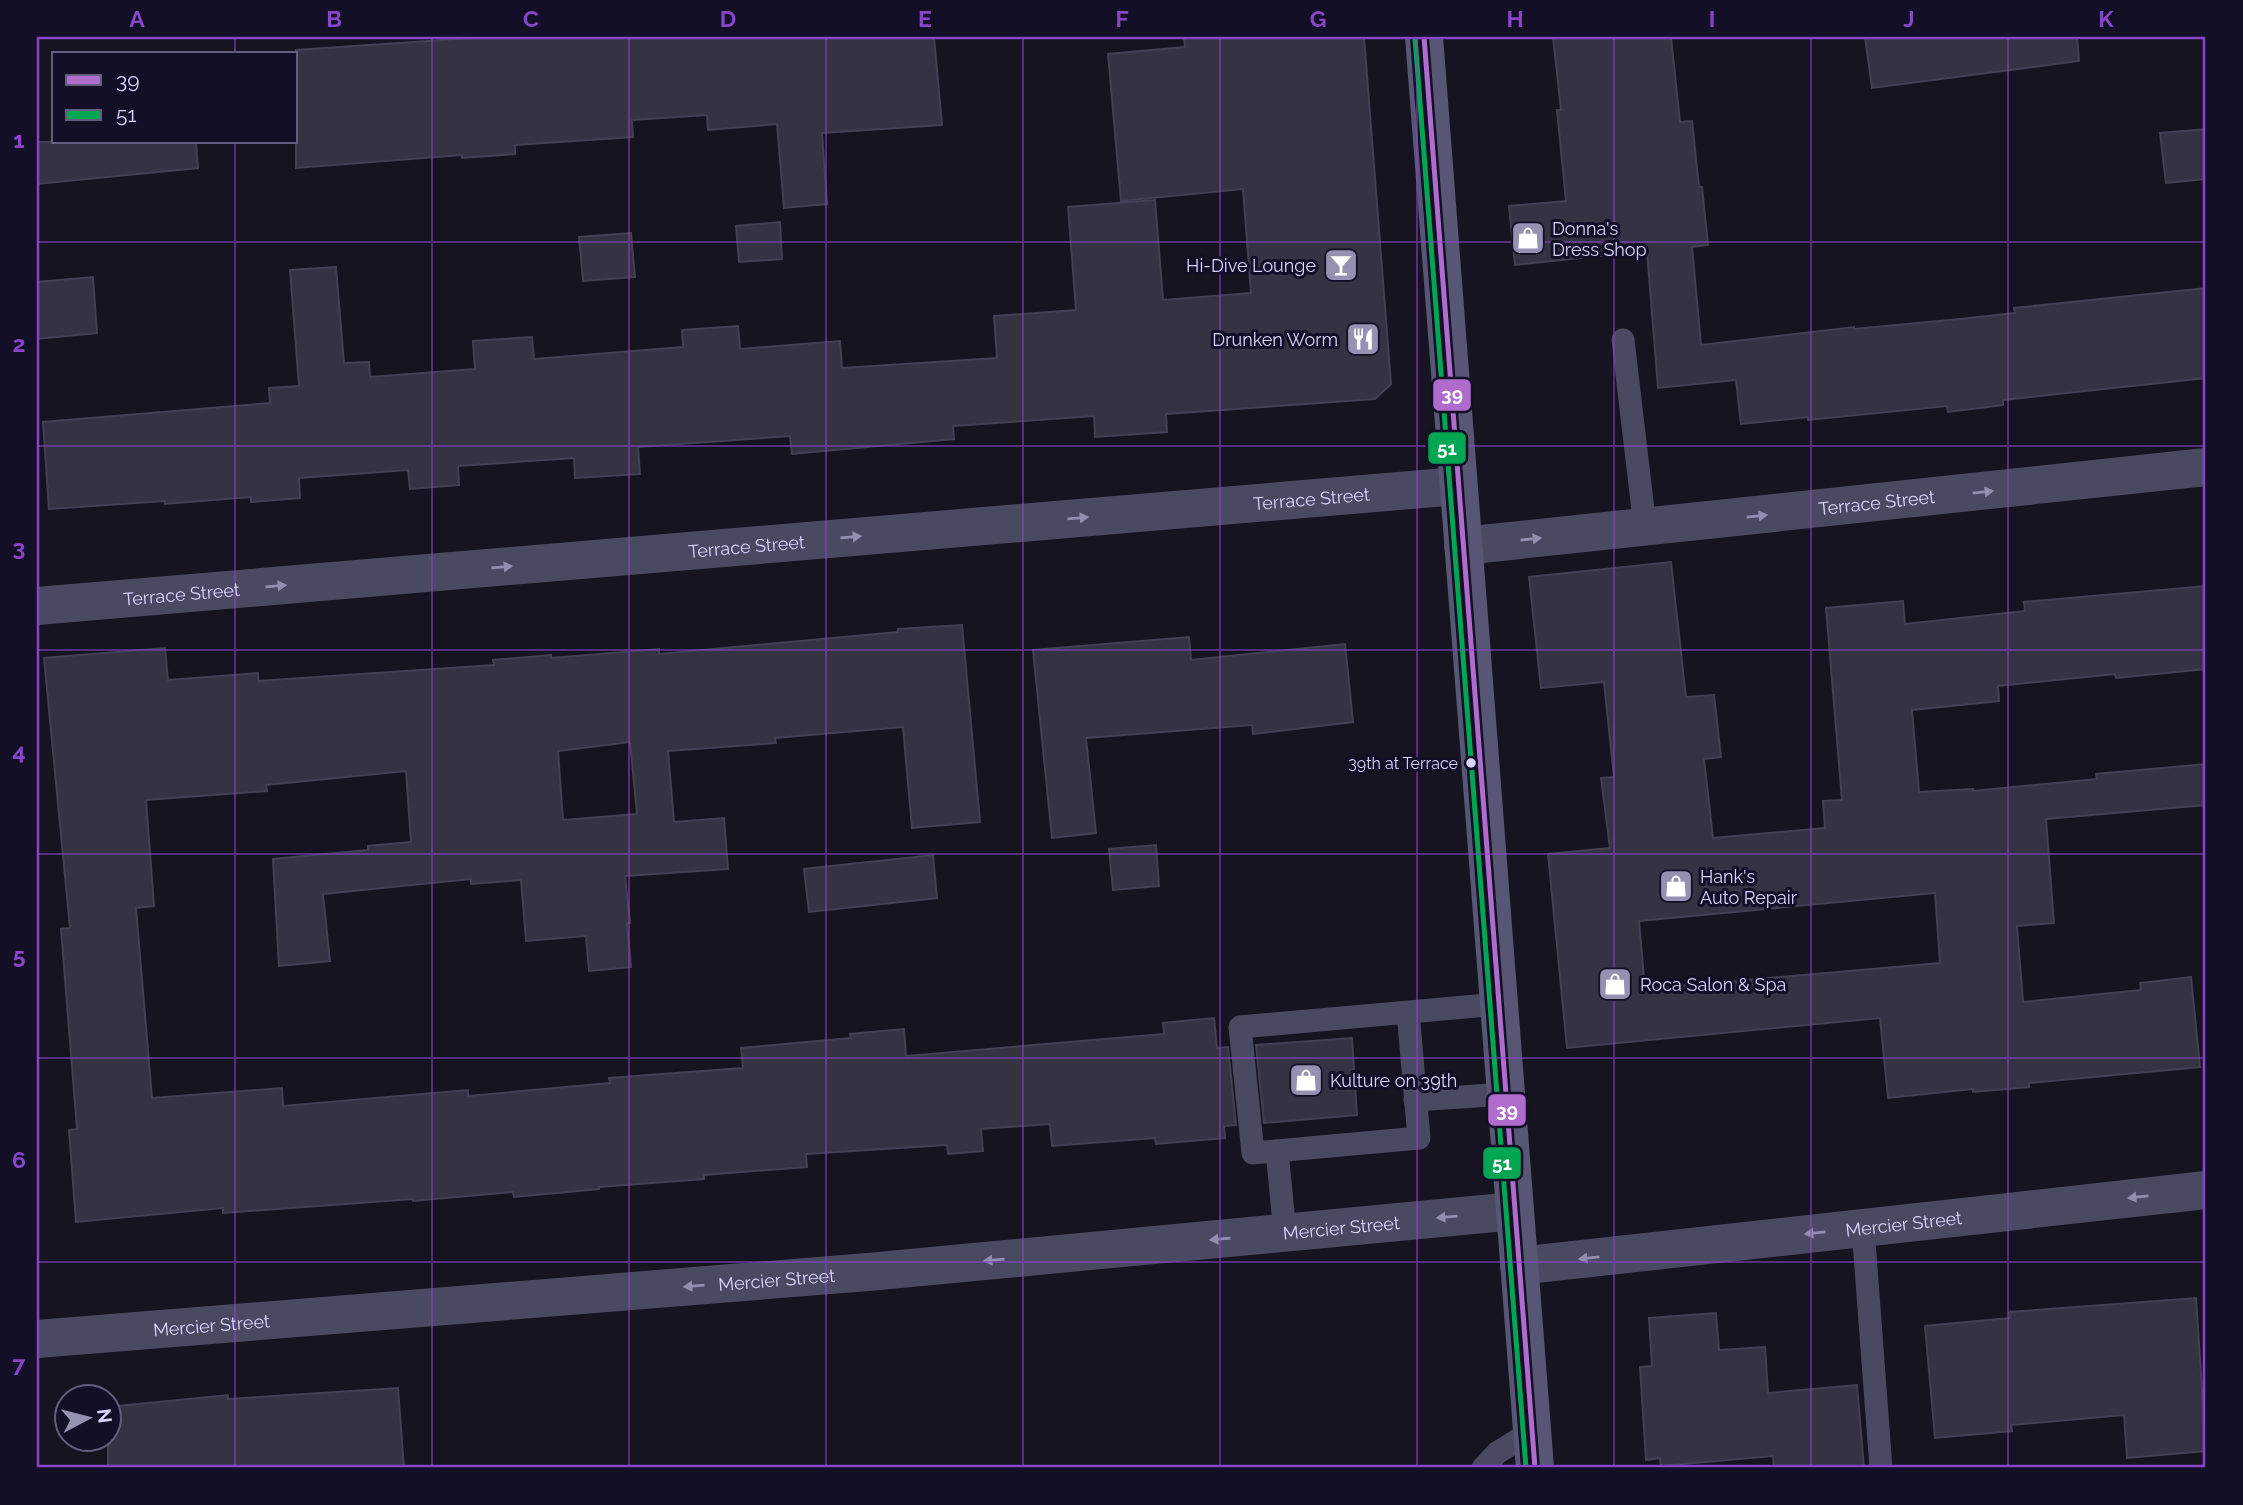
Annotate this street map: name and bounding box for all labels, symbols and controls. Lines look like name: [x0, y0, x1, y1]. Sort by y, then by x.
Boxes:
text: A: [129, 5, 145, 32]
text: B: [326, 5, 342, 32]
text: C: [523, 5, 539, 32]
text: D: [720, 5, 736, 32]
text: E: [918, 5, 932, 32]
text: F: [1115, 5, 1129, 32]
text: G: [1310, 5, 1326, 32]
text: H: [1506, 5, 1524, 32]
text: I: [1709, 5, 1715, 32]
text: J: [1903, 5, 1915, 32]
text: K: [2098, 5, 2114, 32]
legend: [52, 52, 298, 144]
text: 39: [116, 68, 140, 93]
text: 51: [116, 102, 136, 127]
text: 1: [13, 126, 25, 153]
place label: Donna's Dress Shop: [1552, 218, 1647, 260]
shop icon: Donna's Dress Shop: [1509, 219, 1547, 257]
bar icon: Hi-Dive Lounge: [1322, 246, 1360, 284]
place label: Hi-Dive Lounge: [1186, 255, 1316, 276]
restaurant icon: Drunken Worm: [1344, 320, 1382, 358]
place label: Drunken Worm: [1212, 329, 1338, 350]
text: 2: [13, 330, 25, 357]
line badge: 39: [1432, 378, 1472, 412]
text: 39: [1441, 383, 1463, 405]
line badge: 51: [1427, 431, 1467, 465]
text: 51: [1437, 437, 1457, 459]
street label: Terrace Street: [1252, 483, 1371, 514]
street label: Terrace Street: [1817, 485, 1936, 519]
one-way arrow: [1973, 486, 1995, 497]
one-way arrow: [1746, 510, 1768, 521]
one-way arrow: [1067, 512, 1089, 523]
street label: Terrace Street: [687, 531, 806, 561]
one-way arrow: [840, 531, 862, 542]
one-way arrow: [1520, 533, 1542, 544]
text: 3: [13, 534, 25, 561]
one-way arrow: [492, 561, 514, 572]
street label: Terrace Street: [122, 578, 241, 609]
one-way arrow: [265, 580, 287, 591]
text: 4: [12, 738, 26, 765]
place label: 39th at Terrace: [1348, 754, 1458, 773]
marker: 39th at Terrace: [1464, 756, 1478, 770]
place label: Hank's Auto Repair: [1700, 866, 1798, 908]
shop icon: Hank's Auto Repair: [1657, 867, 1695, 905]
text: 5: [13, 942, 26, 969]
shop icon: Roca Salon & Spa: [1596, 965, 1634, 1003]
place label: Roca Salon & Spa: [1640, 974, 1786, 995]
shop icon: Kulture on 39th: [1287, 1061, 1325, 1099]
place label: Kulture on 39th: [1330, 1070, 1457, 1091]
line badge: 39: [1487, 1093, 1527, 1127]
text: 39: [1496, 1099, 1518, 1121]
text: 6: [12, 1146, 26, 1173]
line badge: 51: [1482, 1146, 1522, 1180]
text: 51: [1492, 1152, 1512, 1174]
one-way arrow: [2127, 1192, 2149, 1203]
street label: Mercier Street: [1844, 1207, 1963, 1240]
street label: Mercier Street: [1282, 1211, 1400, 1243]
one-way arrow: [1436, 1212, 1458, 1223]
one-way arrow: [1804, 1228, 1826, 1239]
one-way arrow: [1209, 1234, 1231, 1245]
one-way arrow: [1578, 1253, 1600, 1264]
one-way arrow: [983, 1255, 1005, 1266]
street label: Mercier Street: [717, 1264, 836, 1295]
one-way arrow: [683, 1281, 705, 1292]
street label: Mercier Street: [152, 1310, 271, 1340]
text: 7: [13, 1350, 26, 1377]
north arrow: [52, 1382, 122, 1452]
text: N: [93, 1407, 117, 1424]

